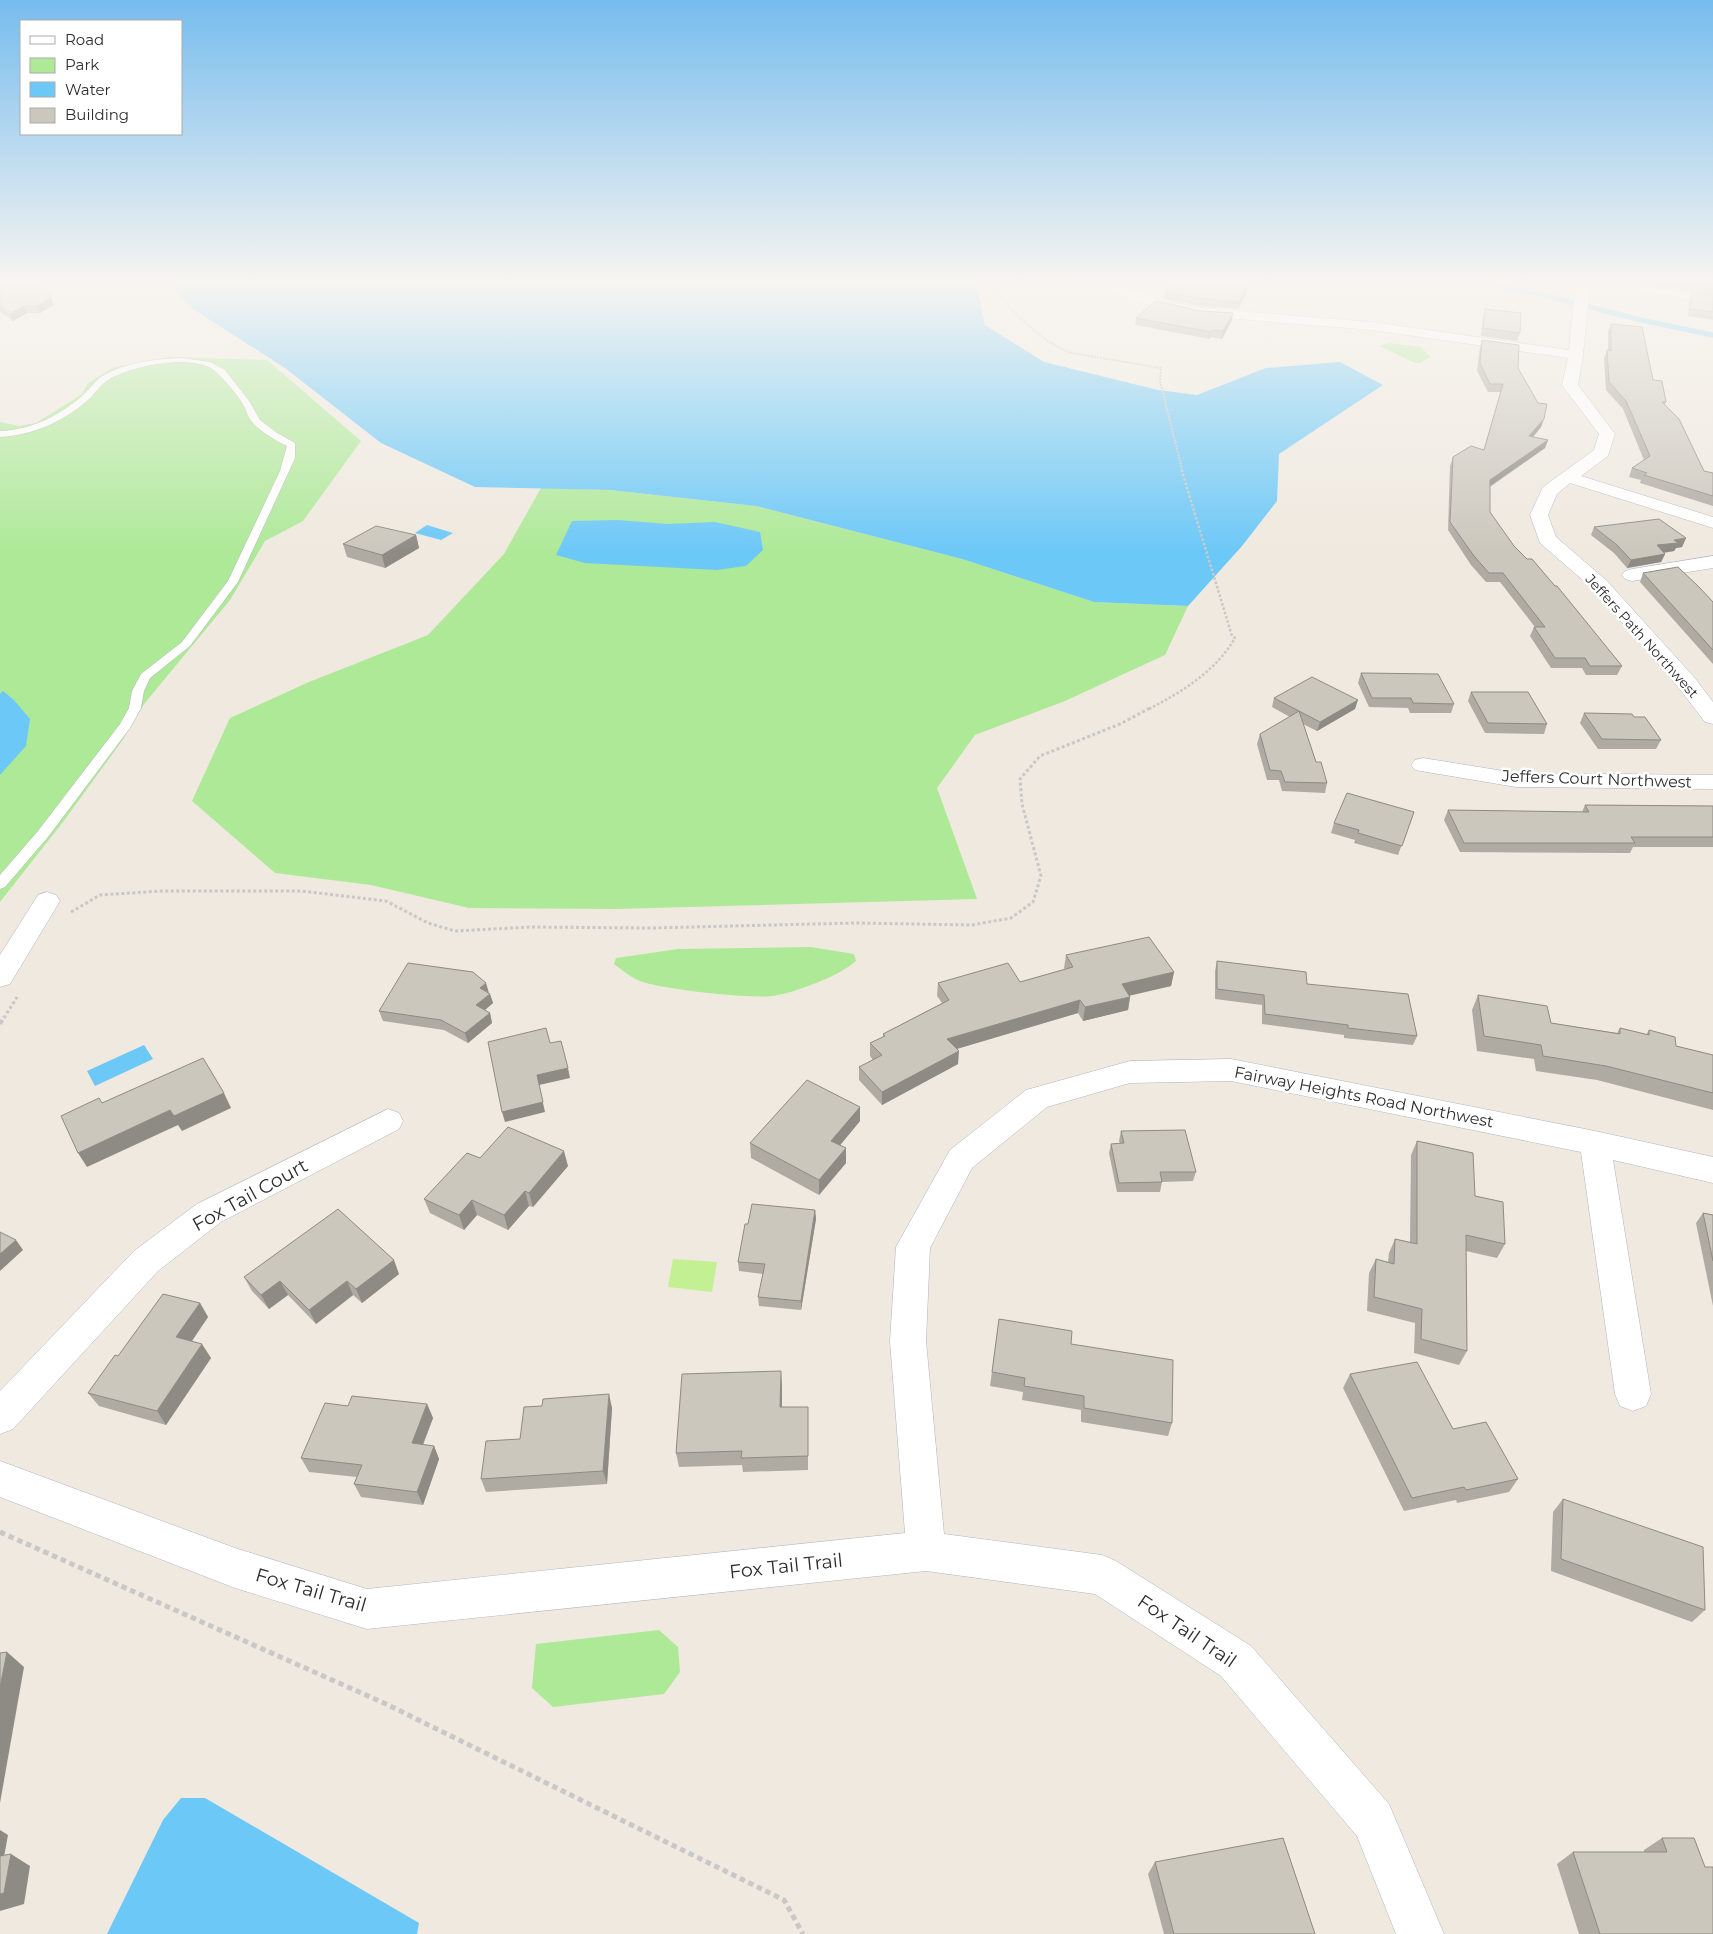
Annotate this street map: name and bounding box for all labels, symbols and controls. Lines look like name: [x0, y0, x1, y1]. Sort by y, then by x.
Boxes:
legend: [20, 20, 182, 135]
text: Road: [65, 30, 104, 49]
text: Park: [65, 55, 99, 74]
text: Water: [65, 80, 111, 99]
text: Building: [65, 105, 129, 124]
street label: Jeffers Path Northwest: [1581, 570, 1703, 702]
street label: Jeffers Court Northwest: [1501, 766, 1693, 792]
street label: Fairway Heights Road Northwest: [1233, 1063, 1496, 1132]
street label: Fox Tail Court: [188, 1154, 312, 1236]
street label: Fox Tail Trail: [728, 1549, 844, 1583]
street label: Fox Tail Trail: [253, 1563, 369, 1617]
street label: Fox Tail Trail: [1133, 1590, 1241, 1672]

